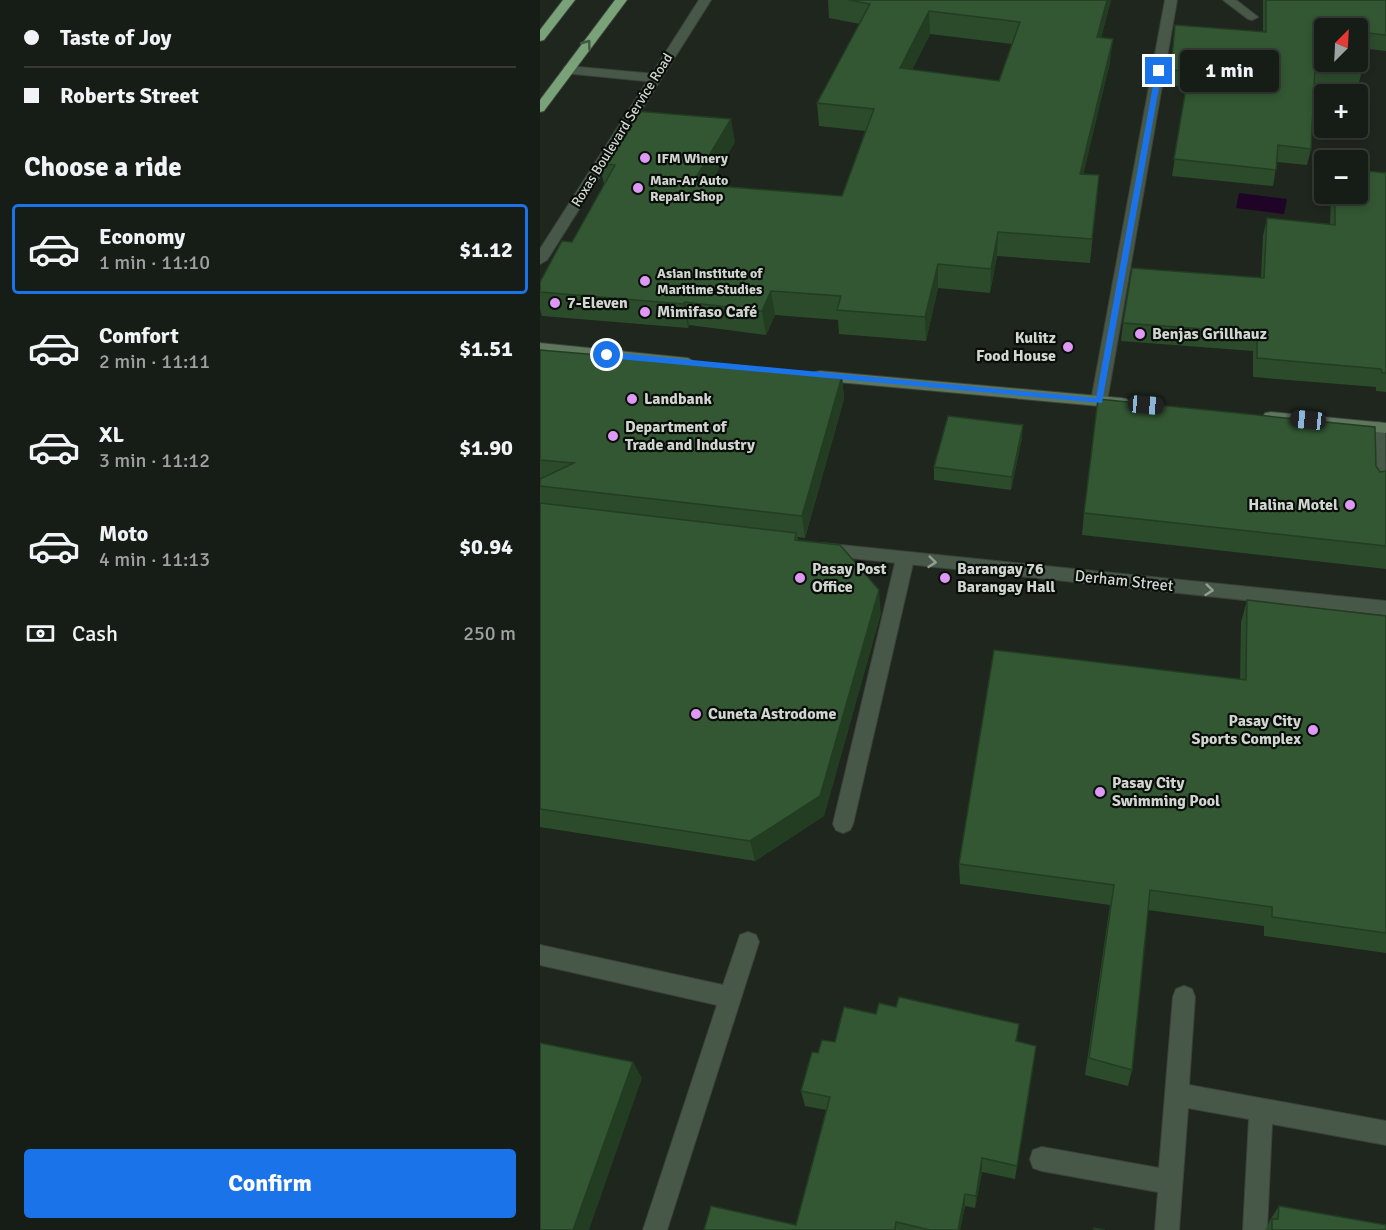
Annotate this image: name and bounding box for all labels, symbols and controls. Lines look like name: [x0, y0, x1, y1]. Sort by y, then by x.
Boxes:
north arrow: [1314, 18, 1368, 72]
map controls: [1314, 18, 1368, 204]
text: Taste of Joy: [60, 24, 171, 51]
one-way arrow: [580, 40, 591, 51]
street label: Roxas Boulevard Service Road: [568, 50, 676, 210]
callout: 1 min: [1180, 50, 1279, 92]
route end: [1145, 57, 1172, 84]
text: 1 min: [1205, 58, 1254, 83]
text: Roberts Street: [60, 82, 199, 109]
button: +: [1314, 84, 1368, 138]
place label: IFM Winery: [657, 150, 728, 167]
button: −: [1314, 150, 1368, 204]
text: Choose a ride: [24, 151, 182, 184]
marker: IFM Winery: [638, 151, 652, 165]
place label: Man-Ar Auto Repair Shop: [650, 172, 728, 205]
marker: Man-Ar Auto Repair Shop: [631, 181, 645, 195]
icon: car: [27, 222, 81, 276]
text: Economy: [99, 223, 185, 250]
text: $1.12: [459, 236, 513, 263]
text: 1 min · 11:10: [99, 250, 210, 275]
place label: Asian Institute of Maritime Studies: [657, 265, 763, 298]
marker: Asian Institute of Maritime Studies: [638, 274, 652, 288]
place label: 7-Eleven: [567, 293, 628, 313]
marker: 7-Eleven: [548, 296, 562, 310]
place label: Mimifaso Café: [657, 302, 757, 322]
marker: Mimifaso Café: [638, 305, 652, 319]
icon: car: [27, 321, 81, 375]
text: Comfort: [99, 322, 179, 349]
place label: Benjas Grillhauz: [1152, 324, 1267, 344]
marker: Benjas Grillhauz: [1133, 327, 1147, 341]
place label: Kulitz Food House: [976, 328, 1056, 366]
text: $1.51: [459, 335, 513, 362]
marker: Kulitz Food House: [1061, 340, 1075, 354]
route start: [593, 341, 620, 368]
text: 2 min · 11:11: [99, 349, 210, 374]
place label: Landbank: [644, 389, 712, 409]
marker: Landbank: [625, 392, 639, 406]
car: [1127, 394, 1165, 416]
car: [1289, 409, 1327, 431]
place label: Department of Trade and Industry: [625, 417, 755, 455]
icon: car: [27, 420, 81, 474]
text: XL: [99, 421, 124, 448]
marker: Department of Trade and Industry: [606, 429, 620, 443]
text: $1.90: [459, 434, 513, 461]
text: 3 min · 11:12: [99, 448, 210, 473]
place label: Halina Motel: [1248, 495, 1338, 515]
marker: Halina Motel: [1343, 498, 1357, 512]
icon: car: [27, 519, 81, 573]
text: Moto: [99, 520, 148, 547]
text: $0.94: [459, 533, 513, 560]
text: 4 min · 11:13: [99, 547, 210, 572]
one-way arrow: [927, 555, 936, 568]
place label: Pasay Post Office: [812, 559, 886, 597]
place label: Barangay 76 Barangay Hall: [957, 559, 1055, 597]
street label: Derham Street: [1074, 566, 1175, 596]
marker: Pasay Post Office: [793, 571, 807, 585]
marker: Barangay 76 Barangay Hall: [938, 571, 952, 585]
one-way arrow: [1205, 583, 1214, 596]
icon: cash: [24, 617, 57, 650]
text: Cash: [72, 620, 118, 647]
text: 250 m: [463, 621, 516, 646]
place label: Cuneta Astrodome: [708, 704, 837, 724]
marker: Cuneta Astrodome: [689, 707, 703, 721]
place label: Pasay City Sports Complex: [1192, 711, 1301, 749]
marker: Pasay City Sports Complex: [1306, 723, 1320, 737]
place label: Pasay City Swimming Pool: [1112, 773, 1220, 811]
marker: Pasay City Swimming Pool: [1093, 785, 1107, 799]
button: Confirm: [24, 1149, 516, 1218]

